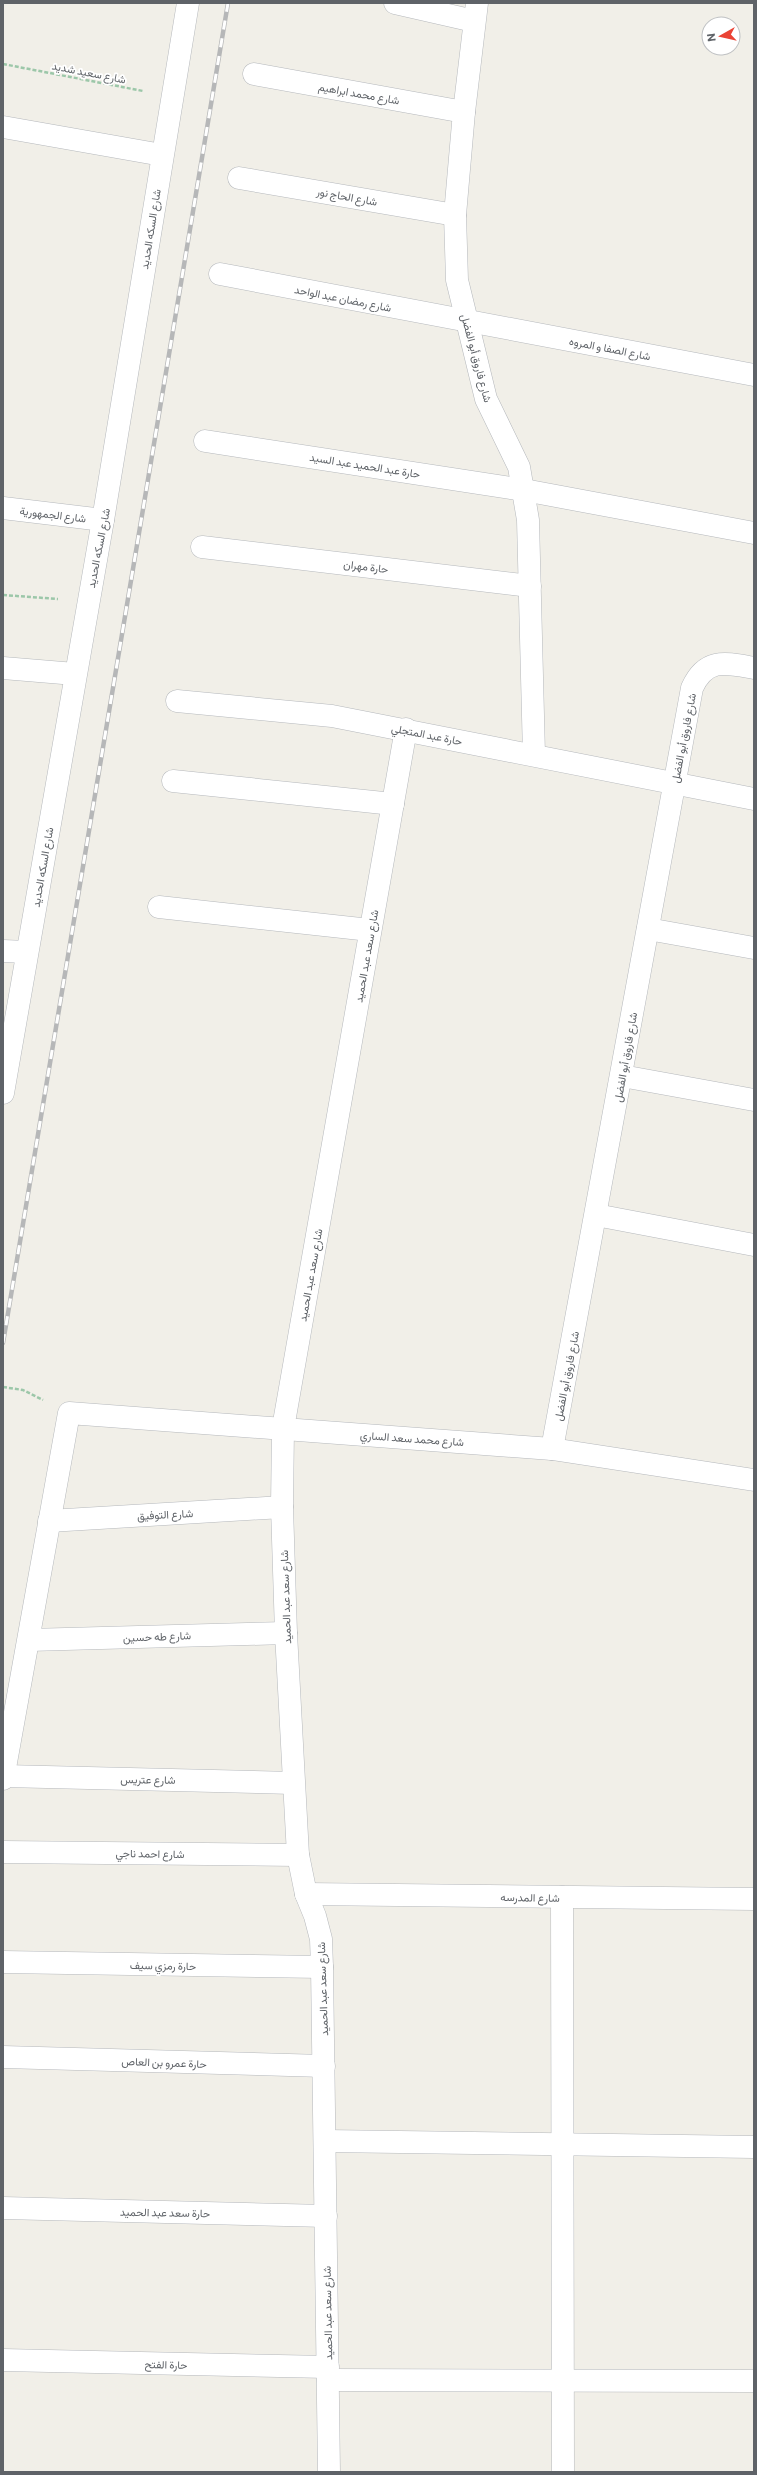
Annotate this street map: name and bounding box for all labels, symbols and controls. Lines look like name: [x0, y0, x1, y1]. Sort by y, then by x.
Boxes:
north arrow: [701, 16, 741, 56]
text: N: [704, 32, 718, 42]
street label: شارع سعيد شديد: [51, 58, 127, 88]
street label: شارع محمد ابراهيم: [317, 79, 401, 109]
street label: شارع الحاج نور: [314, 184, 379, 210]
street label: شارع السكه الحديد: [137, 188, 165, 270]
street label: شارع رمضان عبد الواحد: [293, 282, 393, 316]
street label: شارع فاروق أبو الفضل: [457, 312, 495, 405]
street label: شارع الصفا و المروه: [568, 334, 652, 364]
street label: حارة عبد الحميد عبد السيد: [309, 450, 421, 481]
street label: شارع الجمهورية: [19, 503, 87, 527]
street label: شارع السكه الحديد: [84, 507, 114, 589]
street label: حارة مهران: [343, 557, 389, 576]
street label: شارع فاروق أبو الفضل: [668, 692, 700, 784]
street label: حارة عبد المتجلي: [390, 721, 464, 751]
street label: شارع السكه الحديد: [29, 826, 57, 908]
street label: شارع سعد عبد الحميد: [351, 908, 383, 1004]
street label: شارع فاروق أبو الفضل: [611, 1011, 641, 1103]
street label: شارع سعد عبد الحميد: [295, 1227, 327, 1323]
street label: شارع فاروق أبو الفضل: [551, 1330, 583, 1422]
street label: شارع محمد سعد الساري: [359, 1428, 465, 1452]
street label: شارع التوفيق: [137, 1506, 194, 1524]
street label: شارع سعد عبد الحميد: [277, 1549, 295, 1644]
street label: شارع طه حسين: [123, 1628, 192, 1646]
street label: شارع عتريس: [120, 1772, 176, 1788]
street label: شارع احمد ناجي: [115, 1846, 185, 1864]
street label: شارع المدرسه: [500, 1890, 560, 1906]
street label: شارع سعد عبد الحميد: [314, 1941, 332, 2036]
street label: حارة رمزي سيف: [130, 1958, 196, 1976]
street label: حارة عمرو بن العاص: [121, 2054, 207, 2071]
street label: حارة سعد عبد الحميد: [120, 2205, 210, 2220]
street label: شارع سعد عبد الحميد: [320, 2266, 336, 2360]
street label: حارة الفتح: [144, 2357, 188, 2373]

